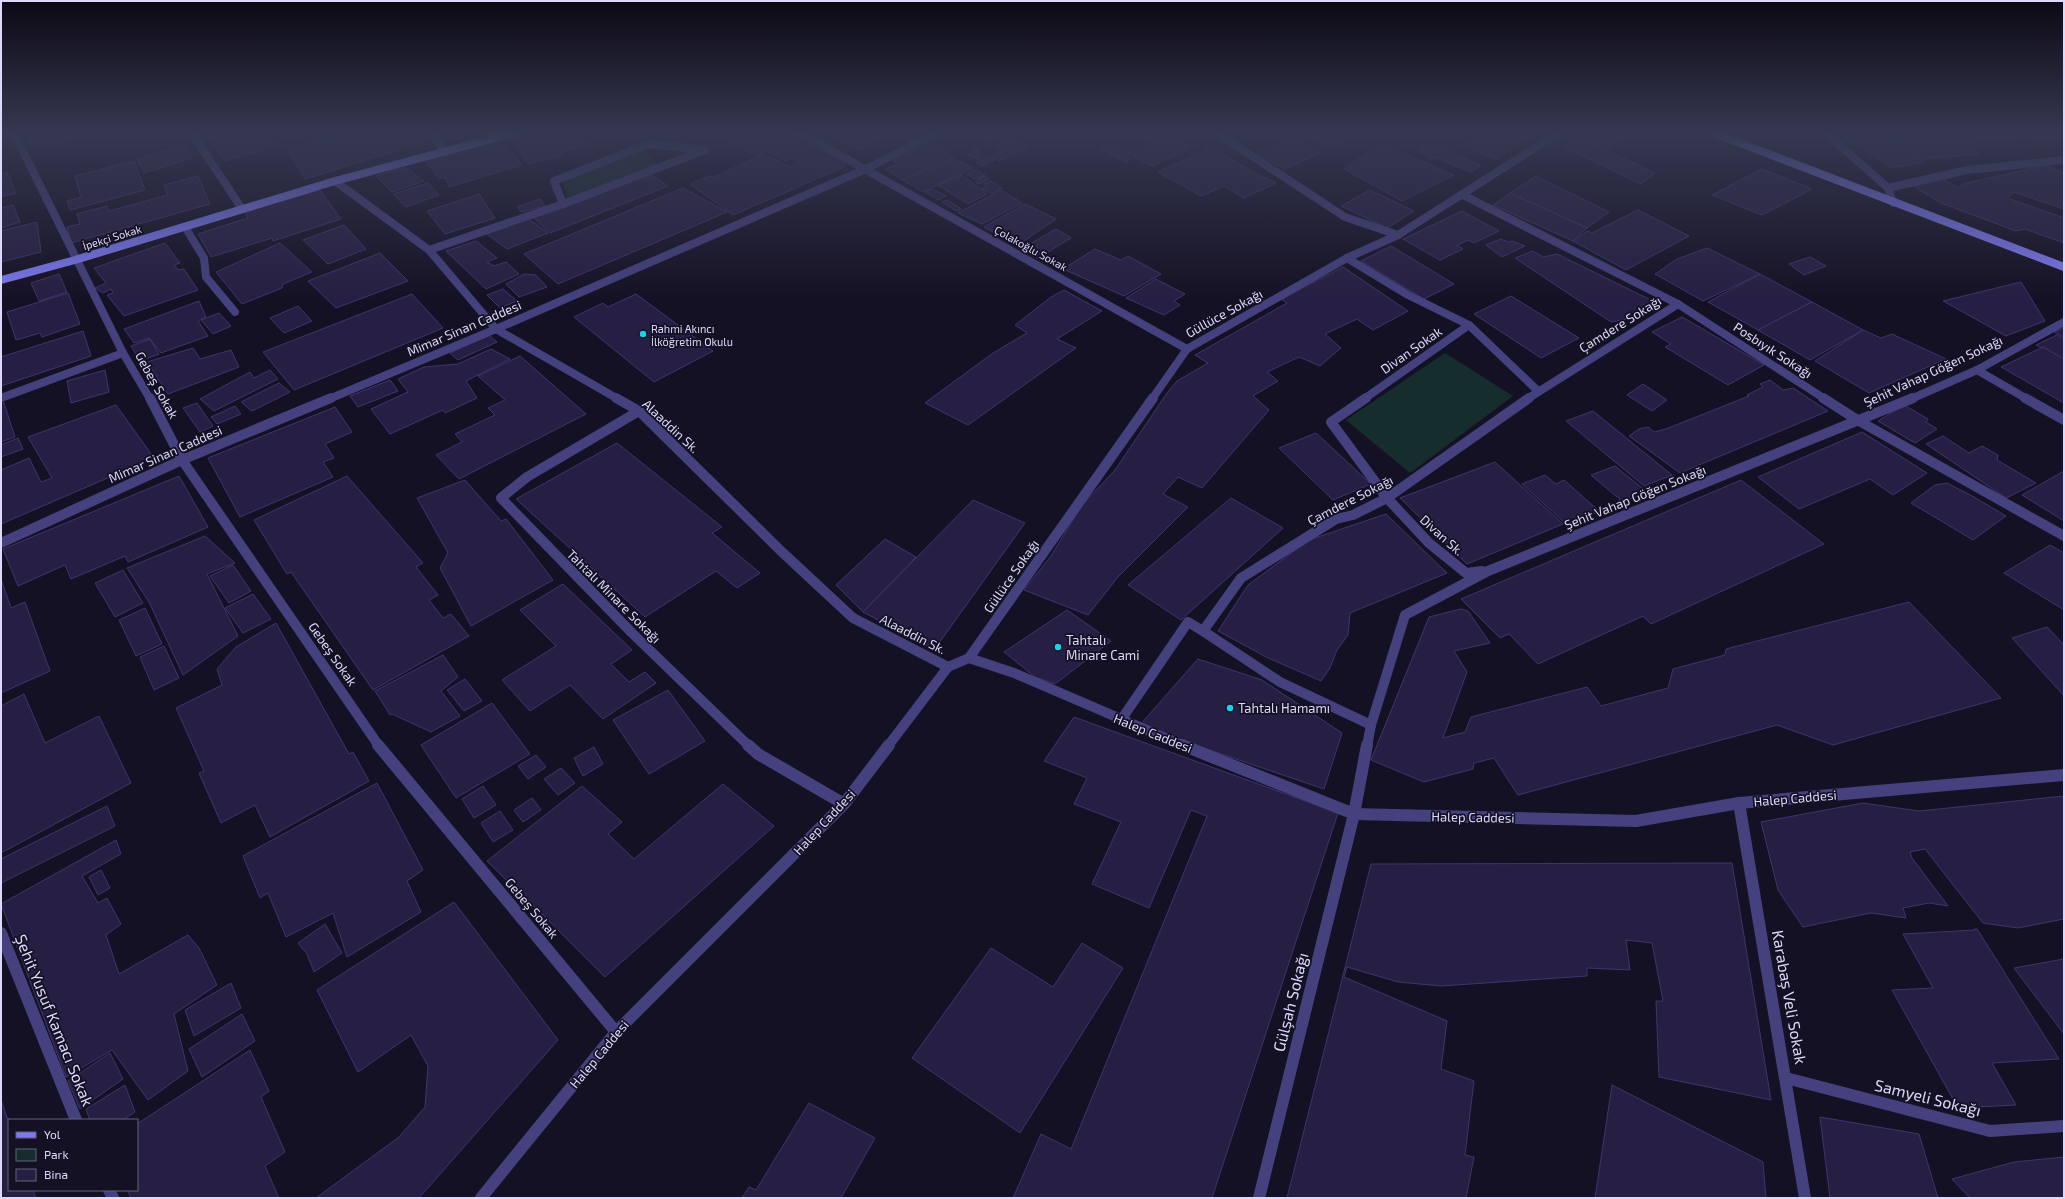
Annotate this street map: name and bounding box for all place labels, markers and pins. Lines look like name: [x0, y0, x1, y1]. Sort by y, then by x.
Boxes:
place label: Rahmi Akıncı İlköğretim Okulu: [651, 322, 733, 348]
marker: Rahmi Akıncı İlköğretim Okulu: [638, 329, 648, 339]
place label: Tahtalı Minare Cami: [1066, 632, 1139, 663]
marker: Tahtalı Minare Cami: [1053, 642, 1063, 652]
place label: Tahtalı Hamamı: [1238, 700, 1330, 716]
marker: Tahtalı Hamamı: [1225, 703, 1235, 713]

